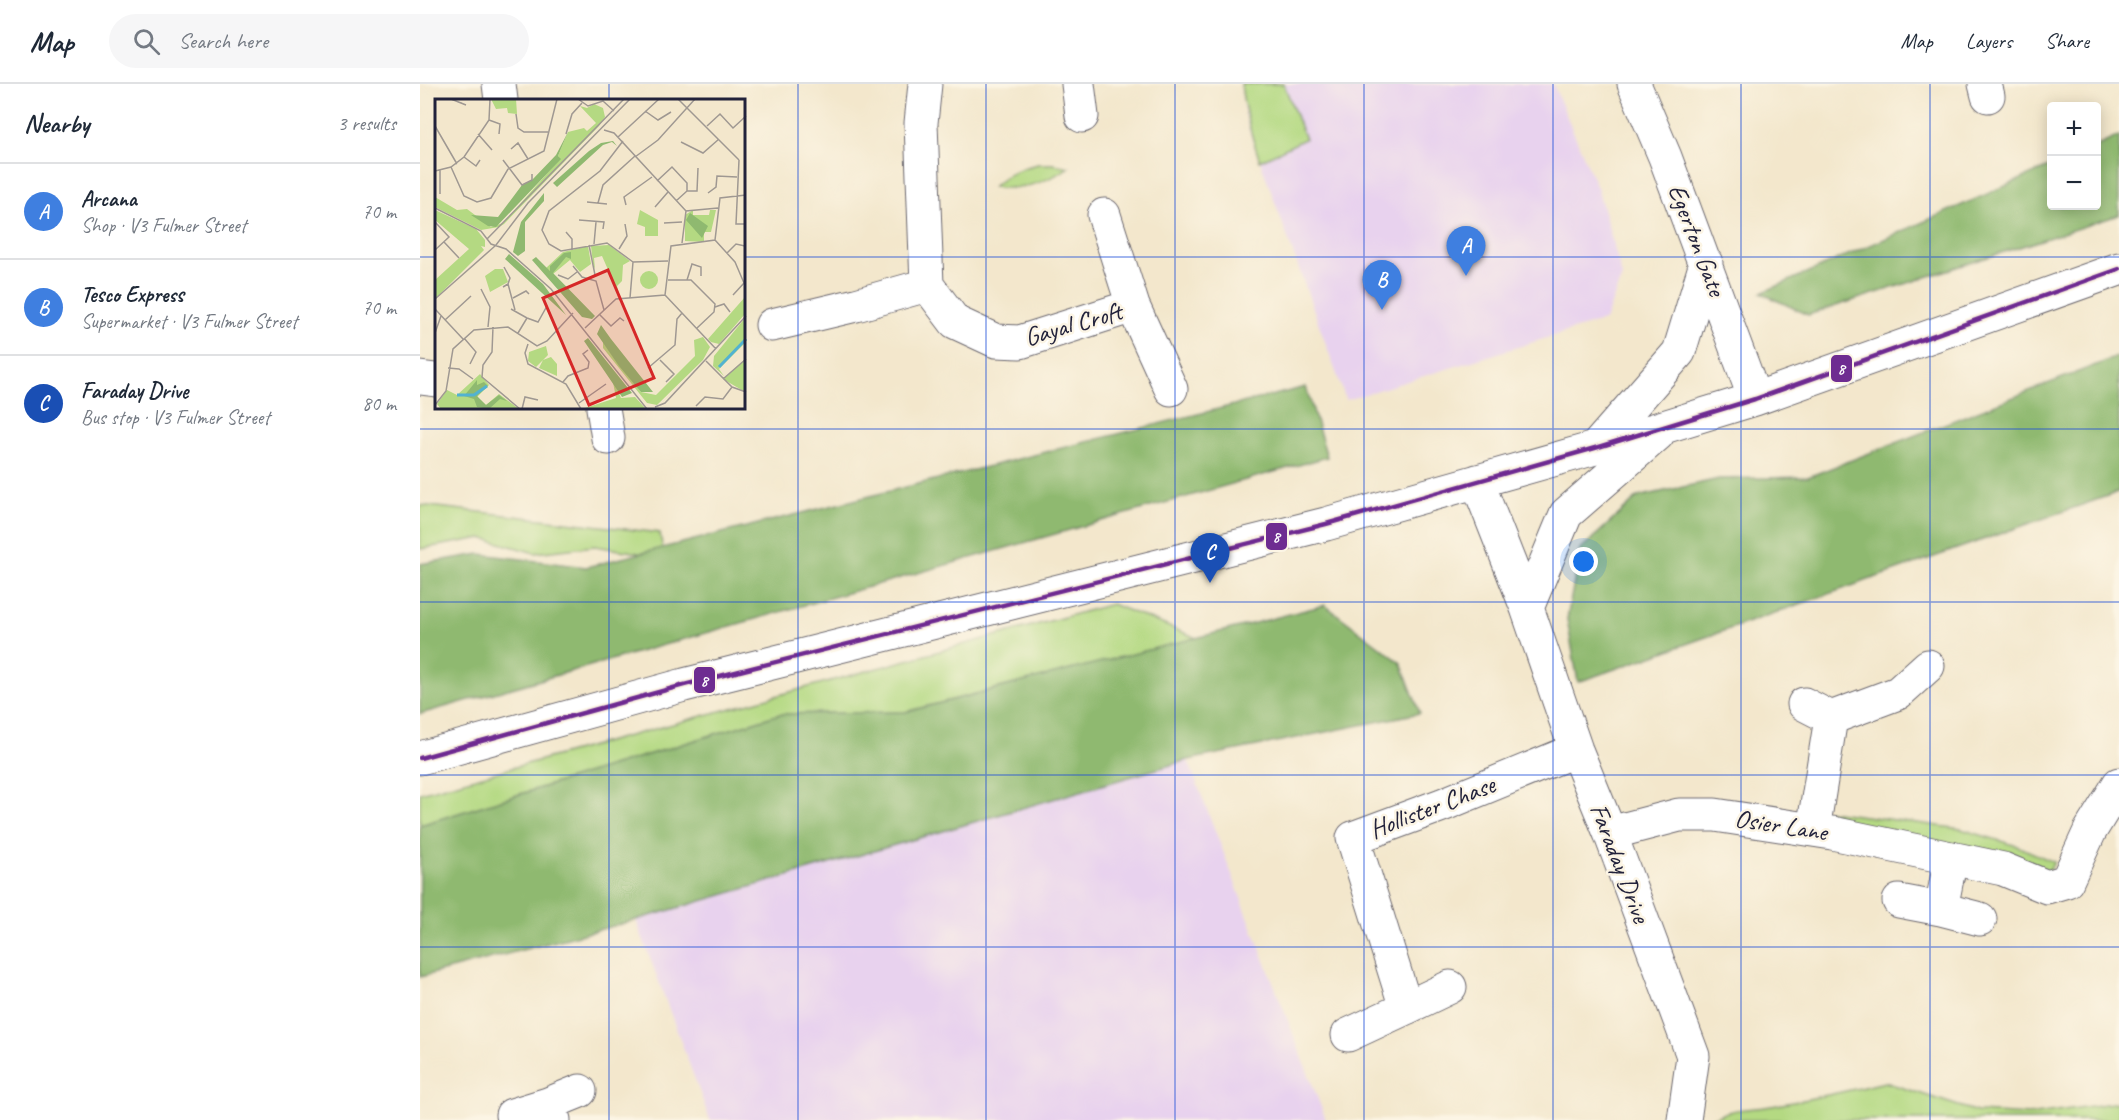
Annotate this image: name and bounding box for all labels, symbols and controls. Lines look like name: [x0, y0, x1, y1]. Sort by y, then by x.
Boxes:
search box: [109, 14, 529, 68]
text: Map: [30, 24, 73, 59]
icon: search: [130, 25, 163, 58]
text: Search here: [178, 27, 268, 55]
text: Map: [1900, 28, 1933, 54]
text: Layers: [1966, 28, 2012, 54]
text: Share: [2045, 28, 2089, 54]
inset map: [435, 99, 746, 410]
map controls: [2047, 102, 2101, 210]
button: +: [2047, 102, 2101, 156]
text: Nearby: [24, 107, 89, 140]
text: 3 results: [337, 111, 396, 136]
button: −: [2047, 156, 2101, 210]
street label: Egerton Gate: [1661, 179, 1734, 303]
text: Arcana: [81, 185, 137, 213]
text: A: [38, 199, 49, 224]
text: 70 m: [362, 199, 396, 224]
text: Shop · V3 Fulmer Street: [81, 213, 246, 238]
pin: A: [1446, 226, 1486, 276]
pin: B: [1362, 260, 1402, 310]
text: Tesco Express: [81, 281, 184, 309]
street label: Gayal Croft: [1021, 294, 1128, 354]
text: B: [38, 295, 49, 320]
text: 70 m: [362, 295, 396, 320]
text: Supermarket · V3 Fulmer Street: [81, 309, 297, 334]
line badge: 8: [1830, 354, 1853, 383]
text: 8: [1837, 359, 1846, 379]
text: Faraday Drive: [81, 377, 188, 405]
text: C: [39, 391, 48, 416]
text: 80 m: [362, 391, 396, 416]
text: Bus stop · V3 Fulmer Street: [81, 405, 270, 430]
line badge: 8: [1265, 522, 1288, 551]
text: 8: [1272, 527, 1281, 547]
pin: C: [1190, 534, 1230, 583]
your location: [1569, 547, 1598, 576]
line badge: 8: [693, 666, 716, 694]
text: 8: [700, 671, 709, 691]
street label: Hollister Chase: [1365, 767, 1501, 846]
street label: Faraday Drive: [1582, 799, 1658, 929]
street label: Osier Lane: [1733, 801, 1832, 849]

